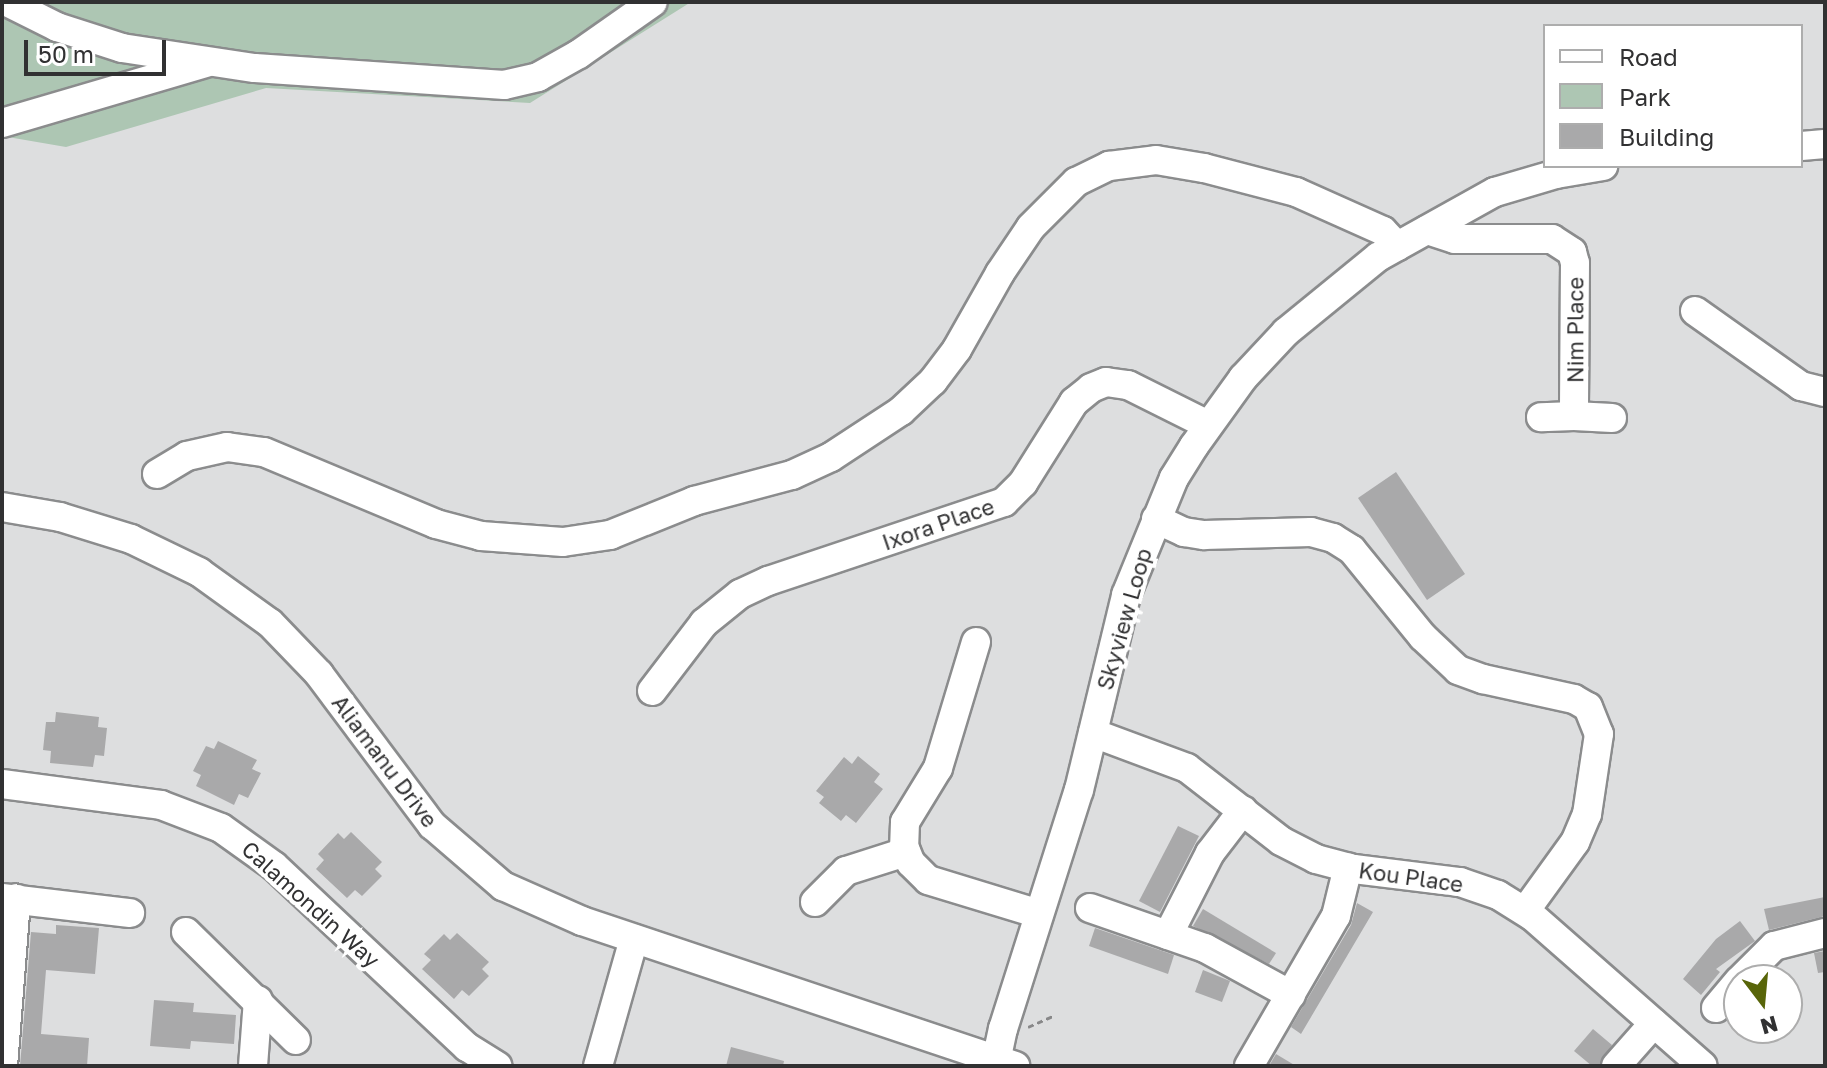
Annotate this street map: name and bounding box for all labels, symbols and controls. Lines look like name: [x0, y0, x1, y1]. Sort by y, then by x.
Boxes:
scale bar: [28, 24, 170, 74]
legend: [1543, 24, 1803, 168]
text: 50 m: [38, 39, 94, 68]
text: Road: [1619, 42, 1678, 71]
text: Park: [1619, 82, 1671, 111]
text: Building: [1619, 122, 1714, 151]
street label: Nim Place: [1562, 277, 1588, 383]
street label: Ixora Place: [879, 493, 997, 555]
street label: Skyview Loop: [1091, 545, 1157, 693]
street label: Aliamanu Drive: [327, 690, 443, 832]
street label: Calamondin Way: [237, 835, 385, 973]
street label: Kou Place: [1357, 857, 1465, 897]
north arrow: [1723, 964, 1803, 1044]
text: N: [1757, 1010, 1781, 1041]

